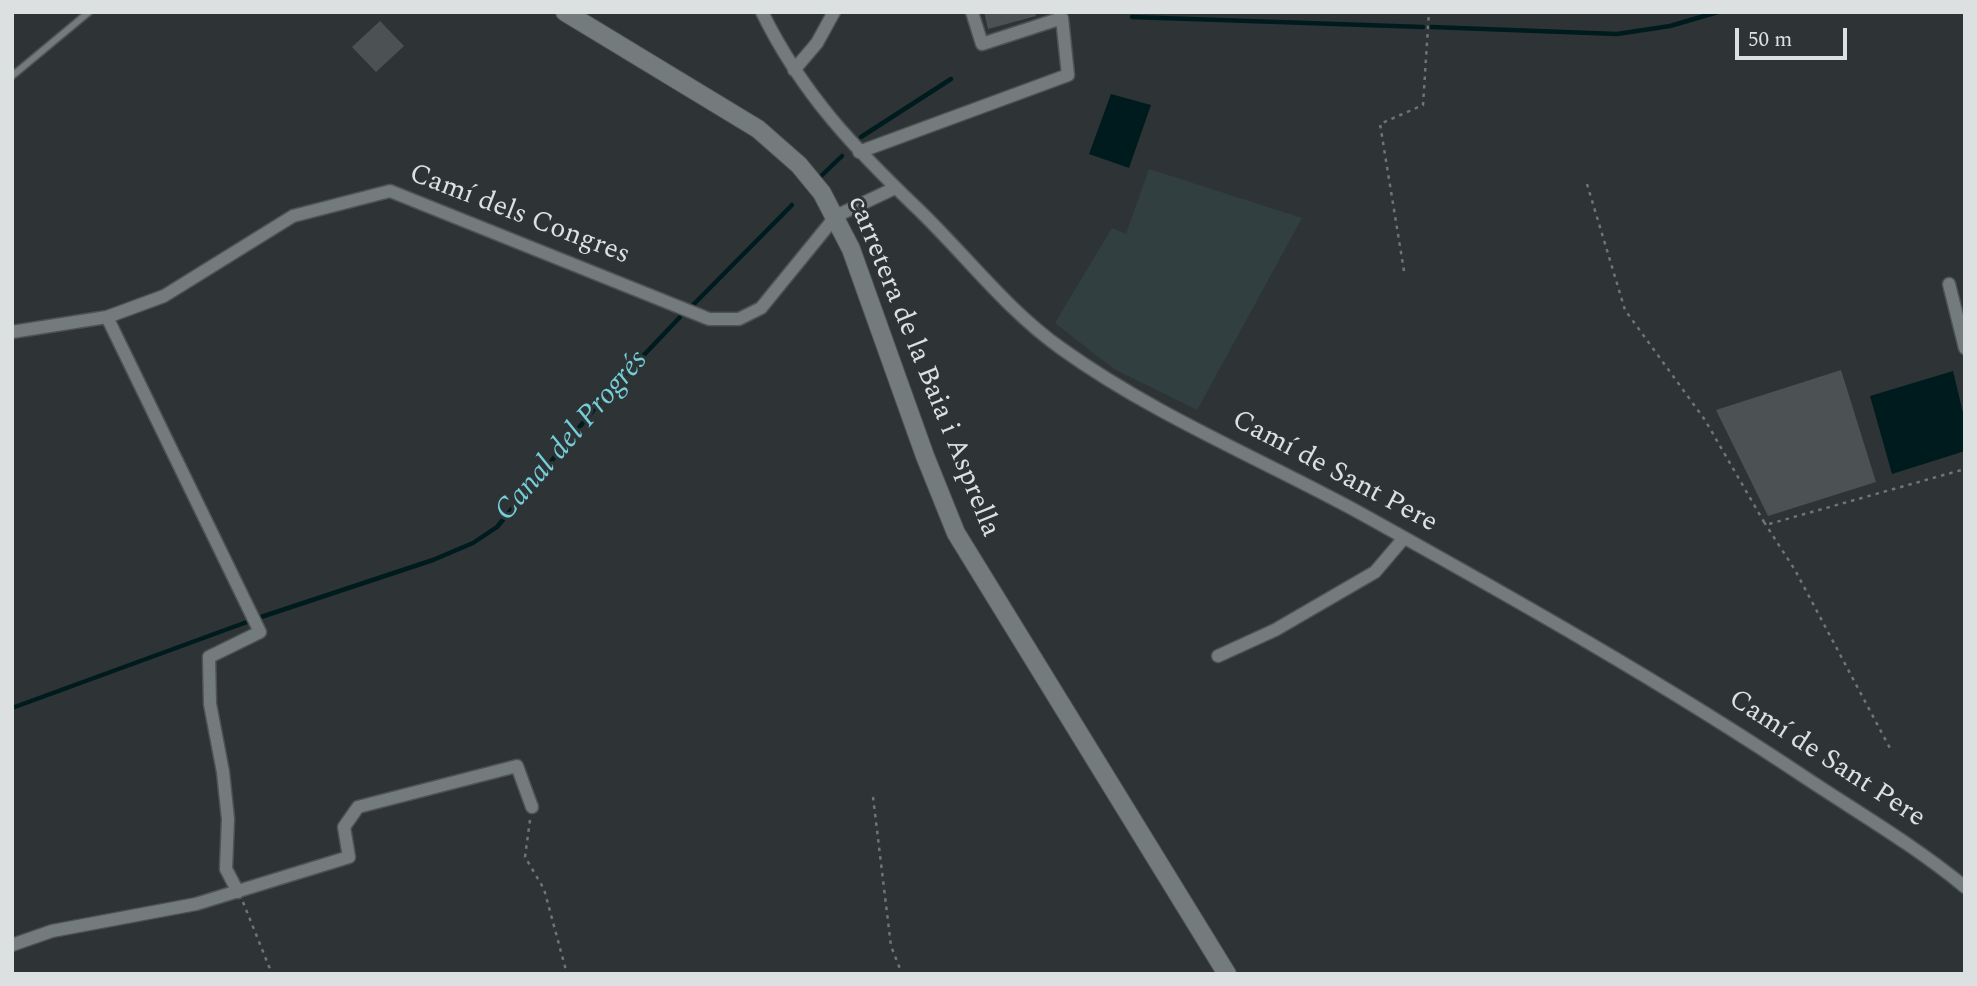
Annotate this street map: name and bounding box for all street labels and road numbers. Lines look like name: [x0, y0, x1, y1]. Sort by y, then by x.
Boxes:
street label: Camí dels Congres: [404, 158, 634, 274]
street label: carretera de la Baia i Asprella: [838, 192, 1006, 542]
street label: Camí de Sant Pere: [1226, 405, 1442, 541]
street label: Camí de Sant Pere: [1721, 684, 1931, 836]

